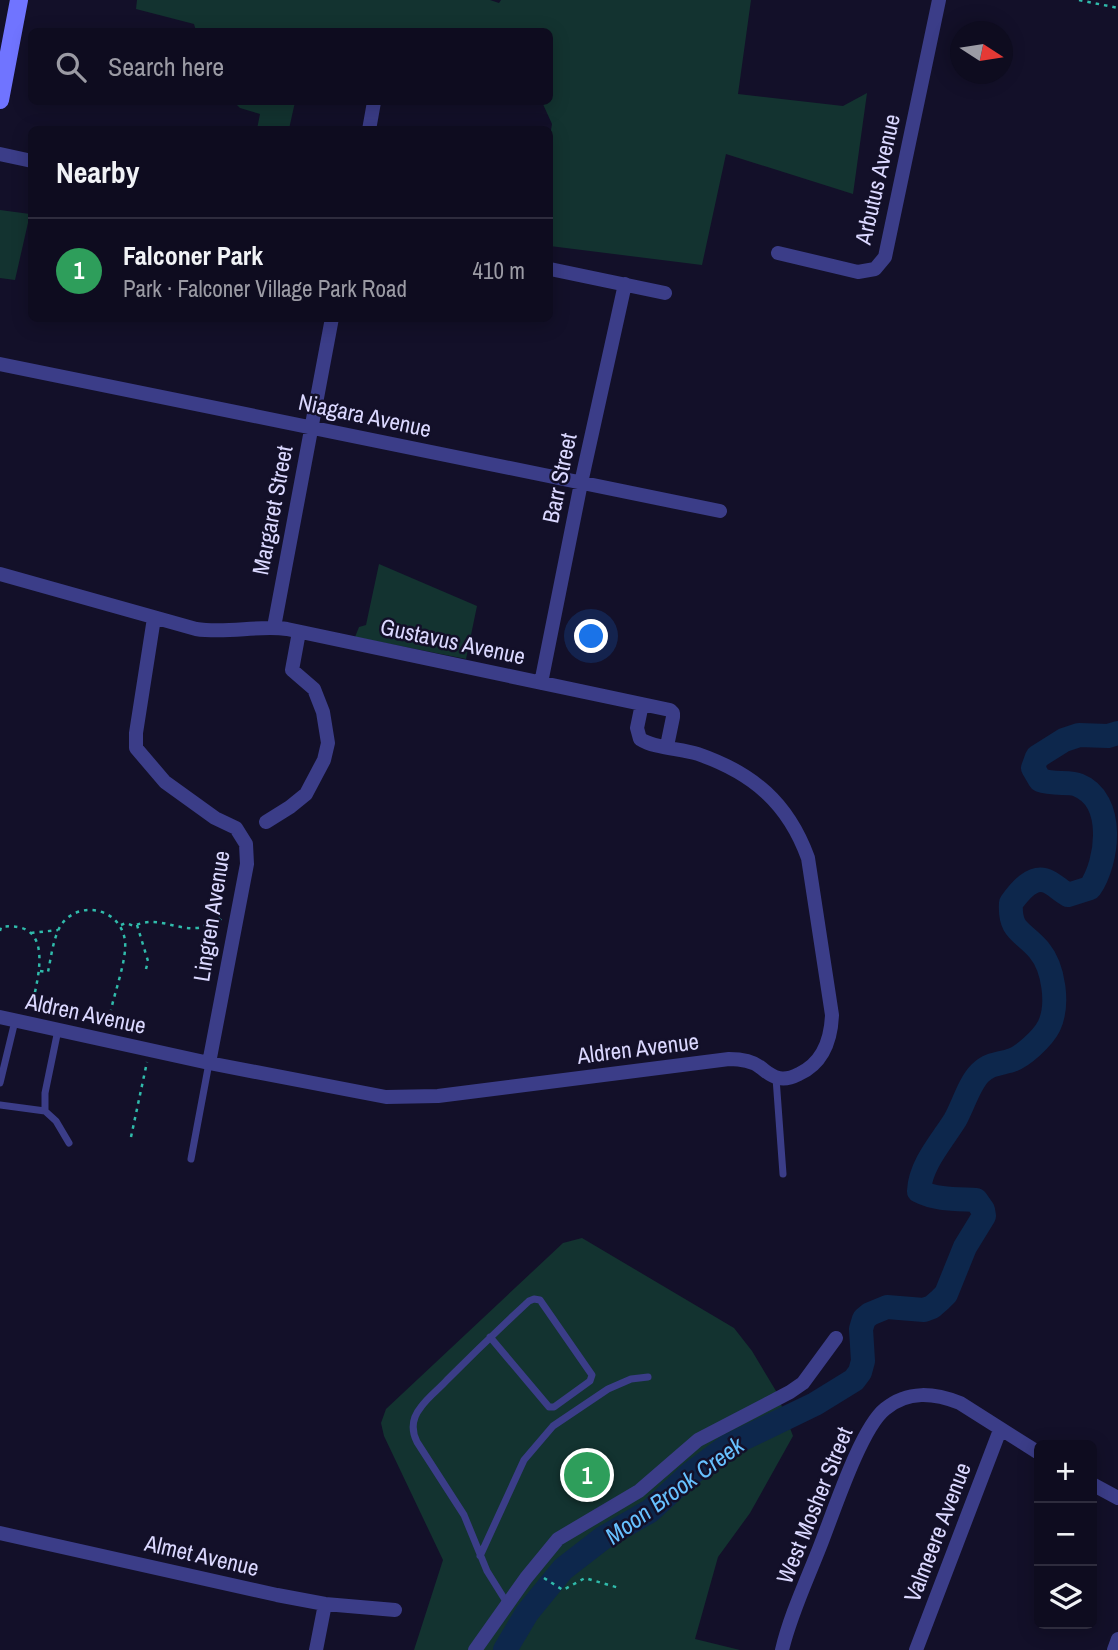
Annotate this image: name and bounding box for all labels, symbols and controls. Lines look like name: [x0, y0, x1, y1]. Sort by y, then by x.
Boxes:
north arrow: [950, 21, 1013, 84]
search box: [28, 28, 553, 105]
icon: search: [52, 48, 90, 86]
text: Search here: [108, 49, 224, 84]
street label: Arbutus Avenue: [847, 111, 907, 248]
text: Nearby: [56, 152, 139, 192]
text: Falconer Park: [123, 238, 263, 273]
text: 1: [74, 255, 84, 286]
text: 410 m: [473, 255, 525, 286]
text: Park · Falconer Village Park Road: [123, 273, 407, 304]
street label: Niagara Avenue: [296, 386, 434, 444]
street label: Barr Street: [534, 430, 584, 526]
street label: Margaret Street: [244, 443, 300, 577]
street label: Gustavus Avenue: [378, 611, 528, 671]
your location: [574, 619, 608, 653]
street label: Lingren Avenue: [185, 848, 237, 984]
street label: Aldren Avenue: [22, 985, 149, 1041]
street label: Aldren Avenue: [574, 1025, 701, 1071]
street label: West Mosher Street: [768, 1422, 860, 1588]
water label: Moon Brook Creek: [598, 1428, 751, 1551]
map controls: [1034, 1440, 1097, 1629]
button: +: [1034, 1440, 1097, 1503]
pin: 1: [564, 1449, 610, 1501]
street label: Valmeere Avenue: [896, 1458, 978, 1606]
button: −: [1034, 1503, 1097, 1566]
street label: Almet Avenue: [141, 1527, 262, 1583]
button: layers: [1034, 1566, 1097, 1629]

